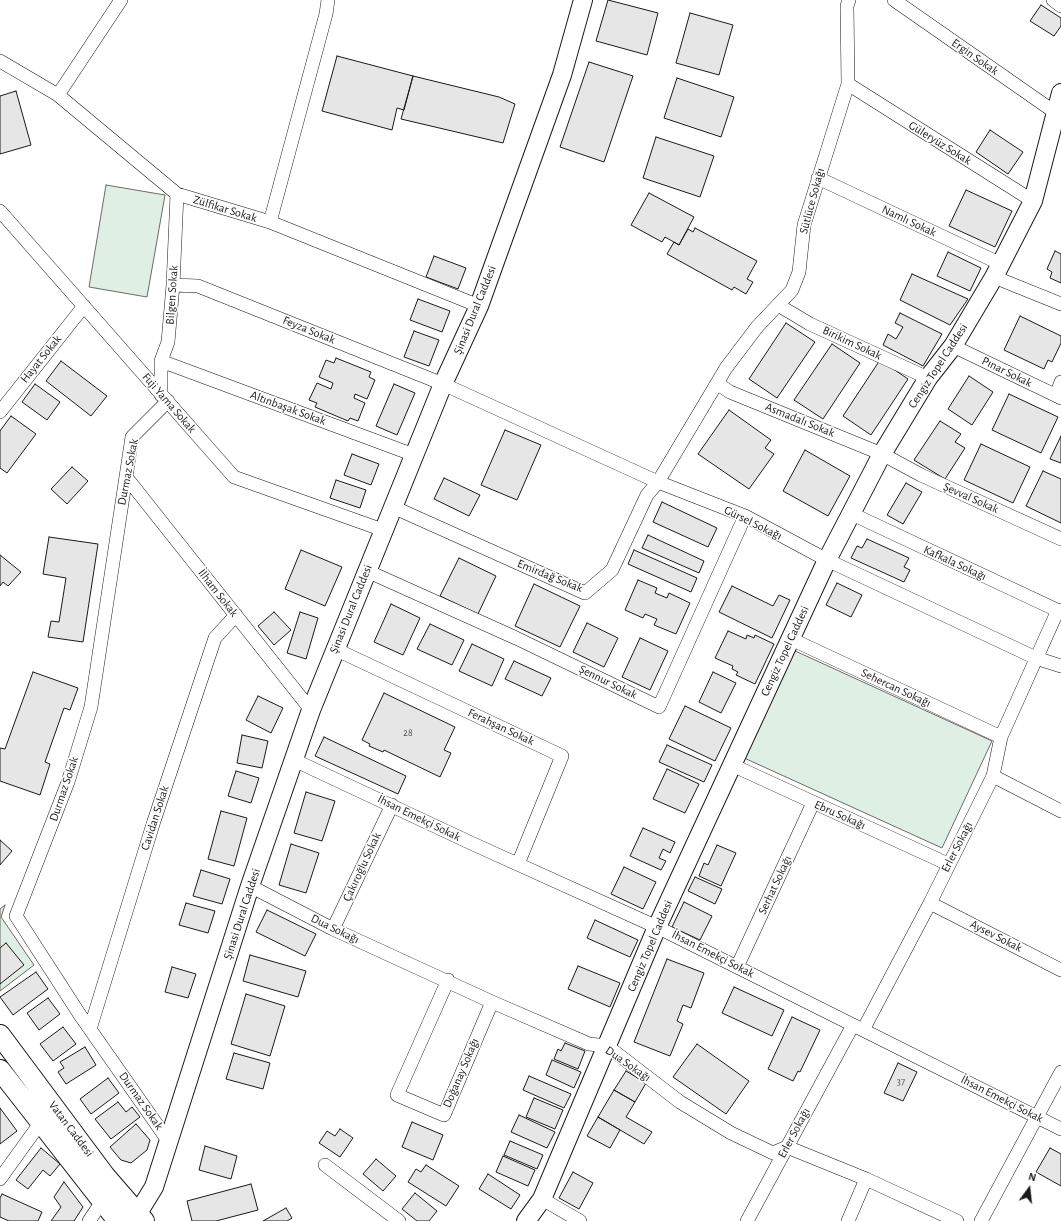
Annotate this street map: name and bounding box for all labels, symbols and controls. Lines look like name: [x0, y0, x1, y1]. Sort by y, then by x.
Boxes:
street label: Ergin Sokak: [949, 36, 1001, 78]
street label: Güleryüz Sokak: [906, 118, 974, 168]
street label: Sütlüce Sokağı: [796, 166, 828, 236]
street label: Zülfikar Sokak: [191, 192, 259, 226]
street label: Namlı Sokak: [879, 202, 939, 240]
street label: Şinasi Dural Caddesi: [451, 263, 499, 357]
street label: Bilgen Sokak: [163, 265, 181, 325]
street label: Feyza Sokak: [281, 313, 337, 347]
street label: Cengiz Topel Caddesi: [905, 321, 971, 411]
street label: Birikim Sokak: [820, 323, 884, 363]
street label: Hayat Sokak: [17, 332, 65, 386]
street label: Pınar Sokak: [979, 354, 1035, 390]
street label: Fuji Yama Sokak: [139, 370, 199, 436]
street label: Altınbaşak Sokak: [248, 388, 328, 428]
street label: Asmadalı Sokak: [763, 400, 837, 440]
street label: Durmaz Sokak: [115, 438, 141, 506]
street label: Şevval Sokak: [941, 479, 1001, 517]
street label: Gürsel Sokağı: [722, 503, 784, 543]
street label: Kafkala Sokağı: [921, 542, 989, 584]
street label: Emirdağ Sokak: [515, 556, 585, 596]
street label: Şinasi Dural Caddesi: [327, 562, 375, 656]
street label: İlham Sokak: [195, 566, 241, 620]
street label: Cengiz Topel Caddesi: [758, 604, 812, 698]
street label: Şennur Sokak: [577, 662, 639, 702]
street label: Sehercan Sokağı: [859, 666, 933, 710]
street label: Ferahşan Sokak: [466, 705, 536, 749]
house number: 28: [403, 727, 413, 739]
street label: Durmaz Sokak: [46, 755, 82, 823]
street label: Cavidan Sokak: [138, 784, 172, 852]
street label: İhsan Emekçi Sokak: [375, 792, 463, 844]
street label: Ebru Sokağı: [812, 797, 868, 833]
street label: Erler Sokağı: [938, 819, 976, 875]
street label: Çakıroğlu Sokak: [340, 830, 384, 904]
street label: Serhat Sokağı: [755, 853, 795, 917]
street label: Şinasi Dural Caddesi: [221, 867, 263, 961]
street label: Cengiz Topel Caddesi: [624, 898, 676, 994]
street label: Dua Sokağı: [308, 911, 362, 947]
street label: Aysev Sokak: [968, 917, 1024, 955]
street label: İhsan Emekçi Sokak: [669, 927, 757, 981]
street label: Doğanay Sokağı: [440, 1036, 482, 1110]
street label: Dua Sokağı: [602, 1043, 654, 1085]
street label: Durmaz Sokak: [116, 1069, 166, 1133]
street label: İhsan Emekçi Sokak: [958, 1072, 1046, 1126]
house number: 37: [897, 1076, 905, 1088]
street label: Vatan Caddesi: [45, 1098, 97, 1160]
street label: Erler Sokağı: [775, 1105, 813, 1161]
north arrow: [1009, 1169, 1049, 1209]
text: N: [1027, 1171, 1037, 1183]

